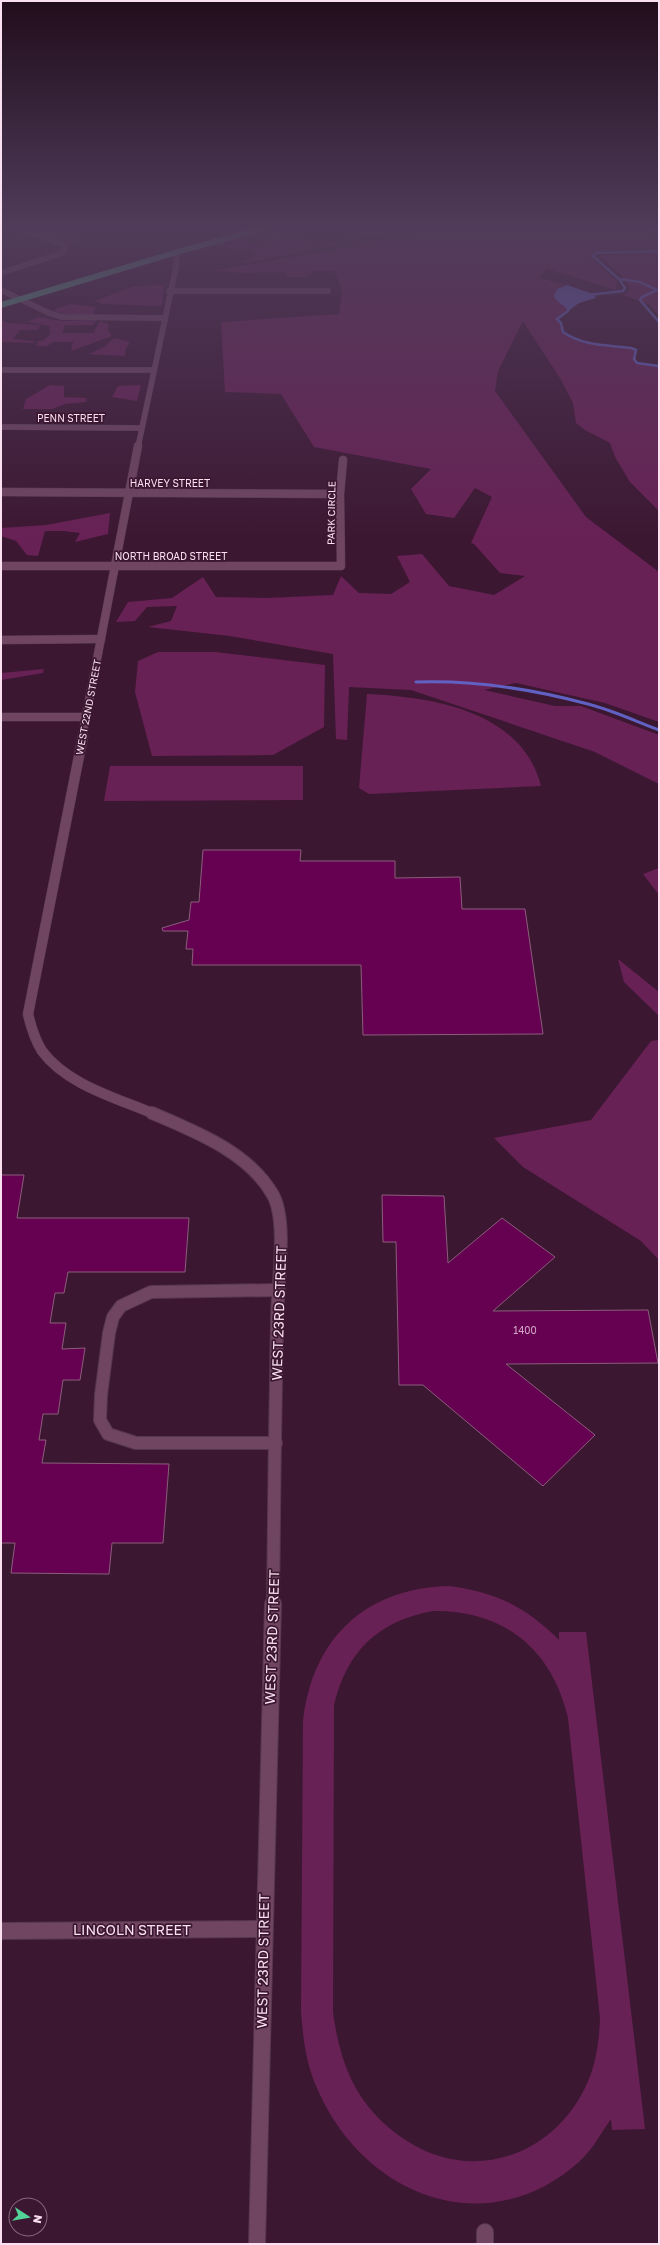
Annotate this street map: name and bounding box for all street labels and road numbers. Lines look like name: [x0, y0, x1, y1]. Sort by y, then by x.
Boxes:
street label: PENN STREET: [37, 412, 105, 424]
street label: HARVEY STREET: [130, 477, 210, 489]
street label: PARK CIRCLE: [324, 481, 338, 545]
street label: NORTH BROAD STREET: [115, 550, 227, 562]
street label: WEST 22ND STREET: [73, 658, 103, 756]
street label: WEST 23RD STREET: [268, 1245, 289, 1381]
street label: WEST 23RD STREET: [261, 1569, 282, 1705]
street label: WEST 23RD STREET: [253, 1893, 272, 2029]
street label: LINCOLN STREET: [73, 1921, 191, 1938]

